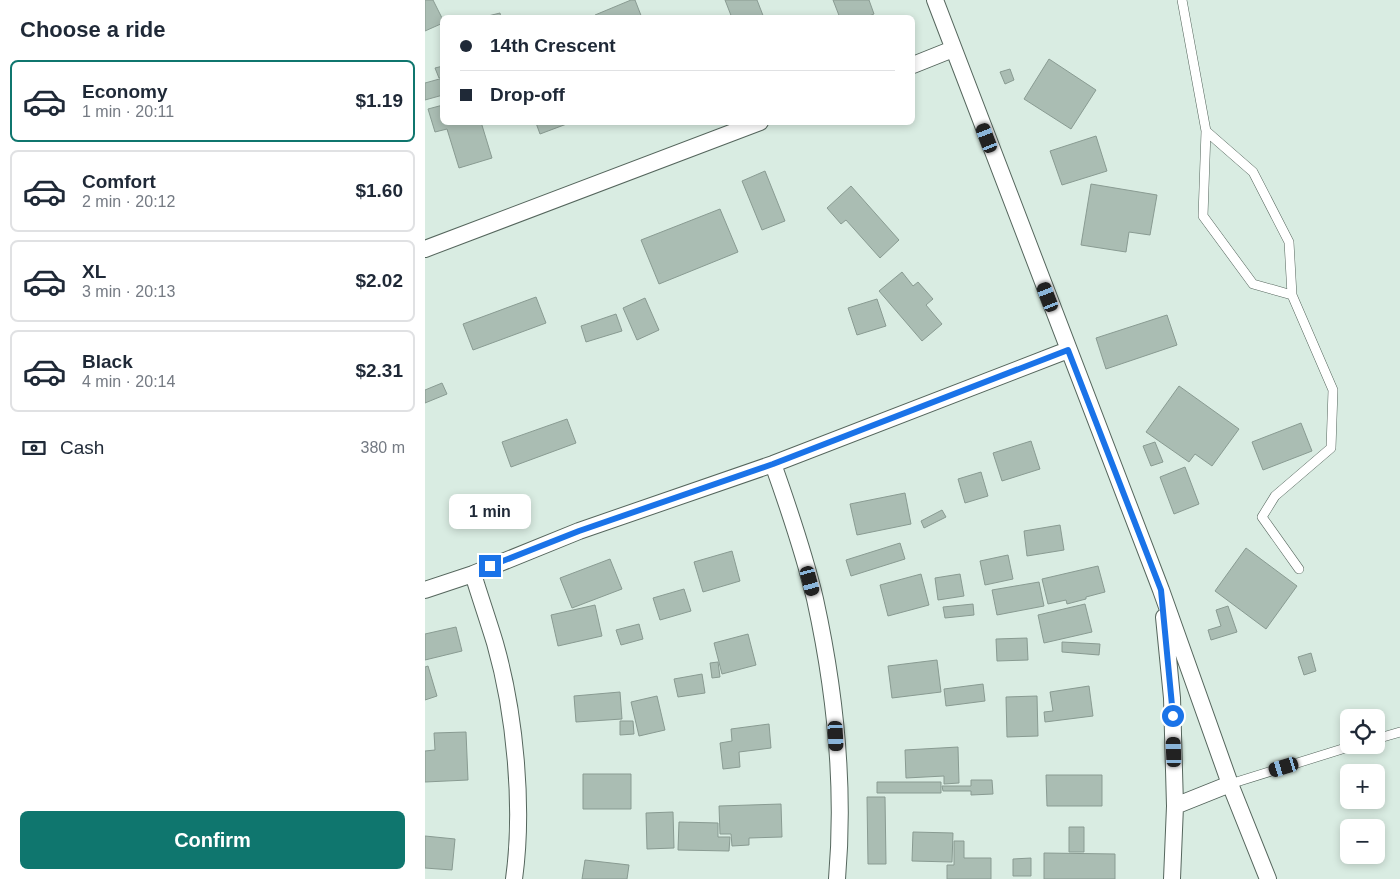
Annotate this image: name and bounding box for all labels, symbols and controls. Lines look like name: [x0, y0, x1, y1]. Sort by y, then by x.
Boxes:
text: Choose a ride: [20, 17, 165, 42]
text: 14th Crescent: [490, 35, 616, 56]
icon: car: [22, 79, 67, 124]
text: Economy: [82, 81, 168, 102]
text: Drop-off: [490, 84, 565, 105]
text: $1.19: [355, 90, 403, 111]
text: 1 min · 20:11: [82, 103, 174, 120]
car: [974, 121, 999, 155]
icon: car: [22, 169, 67, 214]
text: Comfort: [82, 171, 156, 192]
text: $1.60: [355, 180, 403, 201]
text: 2 min · 20:12: [82, 193, 175, 210]
icon: car: [22, 259, 67, 304]
text: XL: [82, 261, 106, 282]
text: $2.02: [355, 270, 403, 291]
car: [1035, 280, 1060, 314]
text: 3 min · 20:13: [82, 283, 175, 300]
icon: car: [22, 349, 67, 394]
text: Black: [82, 351, 133, 372]
text: $2.31: [355, 360, 403, 381]
text: 4 min · 20:14: [82, 373, 175, 390]
icon: cash: [20, 434, 48, 462]
text: Cash: [60, 437, 104, 458]
text: 380 m: [361, 439, 405, 456]
callout: 1 min: [449, 494, 531, 528]
text: 1 min: [469, 503, 511, 520]
route end: [479, 555, 501, 577]
car: [798, 565, 821, 597]
route start: [1162, 705, 1184, 727]
map controls: [1340, 709, 1385, 864]
button: locate: [1340, 709, 1385, 754]
car: [827, 721, 844, 751]
car: [1165, 737, 1182, 767]
car: [1267, 755, 1300, 779]
button: +: [1340, 764, 1385, 809]
button: Confirm: [20, 811, 405, 869]
button: −: [1340, 819, 1385, 864]

